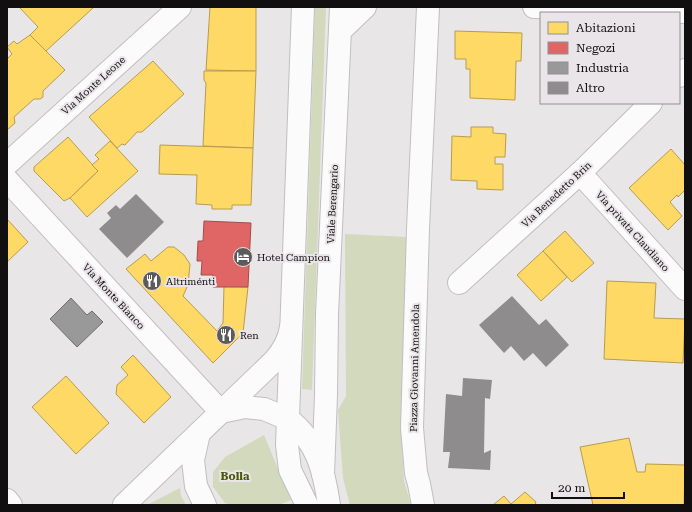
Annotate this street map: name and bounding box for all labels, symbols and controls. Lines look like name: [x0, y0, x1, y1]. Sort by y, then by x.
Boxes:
legend: [540, 12, 680, 104]
text: Abitazioni: [576, 21, 636, 35]
text: Negozi: [576, 41, 616, 55]
street label: Via Monte Leone: [59, 54, 128, 117]
text: Industria: [576, 61, 629, 75]
text: Altro: [576, 81, 605, 95]
street label: Via Benedetto Brin: [519, 159, 594, 229]
street label: Viale Berengario: [325, 164, 340, 244]
street label: Via privata Claudiano: [594, 189, 672, 274]
hotel icon: Hotel Campion: [232, 246, 254, 268]
place label: Hotel Campion: [257, 252, 331, 263]
street label: Via Monte Bianco: [81, 261, 147, 331]
restaurant icon: Altriménti: [141, 270, 163, 292]
place label: Altriménti: [166, 276, 215, 287]
street label: Piazza Giovanni Amendola: [408, 303, 421, 432]
restaurant icon: Ren: [215, 324, 237, 346]
place label: Ren: [240, 330, 259, 341]
district label: Bolla: [221, 470, 250, 483]
scale bar: [552, 474, 624, 500]
text: 20 m: [558, 481, 585, 495]

